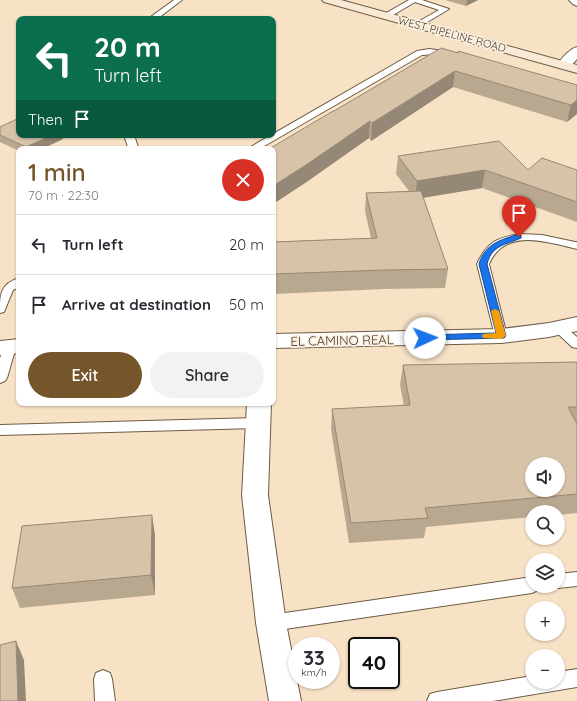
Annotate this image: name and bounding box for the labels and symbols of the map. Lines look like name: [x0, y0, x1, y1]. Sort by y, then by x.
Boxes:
street label: WEST PIPELINE ROAD: [396, 13, 508, 55]
pin: [502, 196, 536, 237]
position arrow: [404, 317, 446, 359]
street label: EL CAMINO REAL: [290, 331, 394, 349]
speed limit sign: 40: [348, 637, 400, 689]

